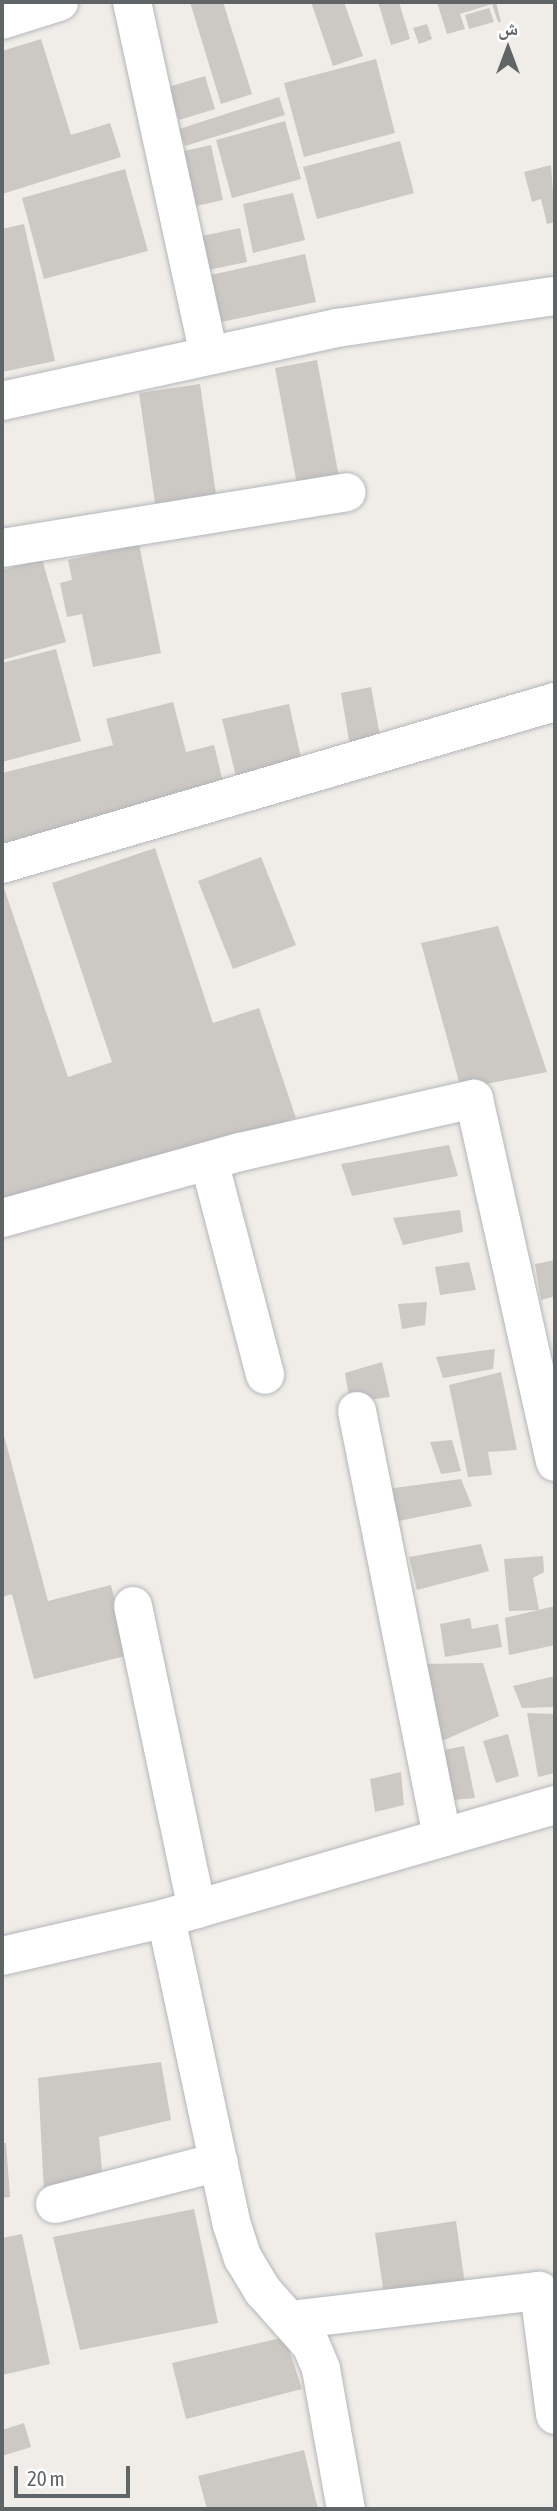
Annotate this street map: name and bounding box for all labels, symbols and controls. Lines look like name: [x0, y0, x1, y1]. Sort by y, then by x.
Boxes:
north arrow: [473, 14, 543, 84]
text: ش: [498, 17, 518, 39]
scale bar: [18, 2452, 133, 2496]
text: 20 m: [27, 2466, 65, 2490]

